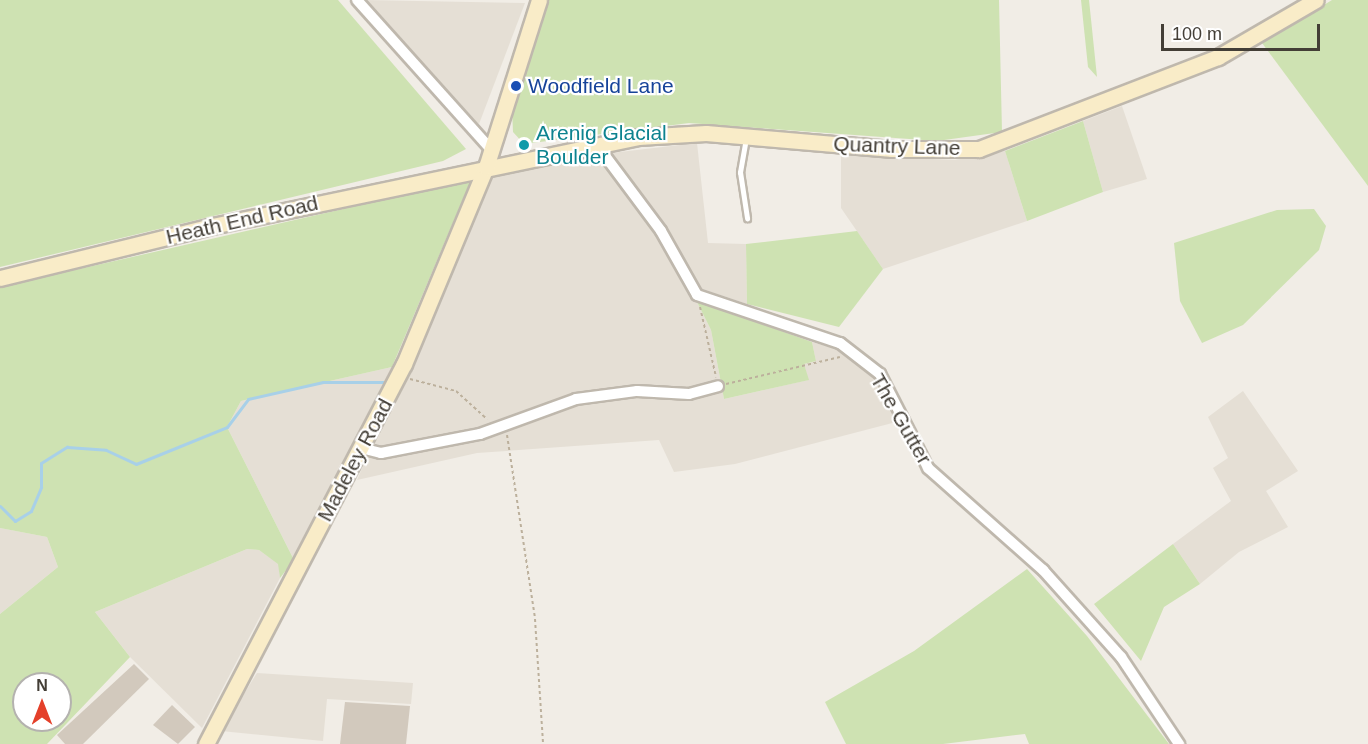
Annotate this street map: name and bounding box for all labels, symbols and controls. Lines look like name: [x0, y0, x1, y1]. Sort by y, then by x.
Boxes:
scale bar: [1164, 12, 1323, 50]
text: 100 m: [1172, 24, 1222, 44]
place label: Woodfield Lane: [528, 73, 674, 99]
marker: Woodfield Lane: [509, 79, 523, 93]
place label: Arenig Glacial Boulder: [536, 120, 667, 170]
street label: Quantry Lane: [833, 131, 961, 161]
marker: Arenig Glacial Boulder: [517, 138, 531, 152]
street label: Heath End Road: [164, 190, 320, 250]
street label: The Gutter: [865, 369, 937, 469]
street label: Madeley Road: [312, 394, 398, 526]
north arrow: [12, 672, 72, 732]
text: N: [36, 677, 48, 694]

